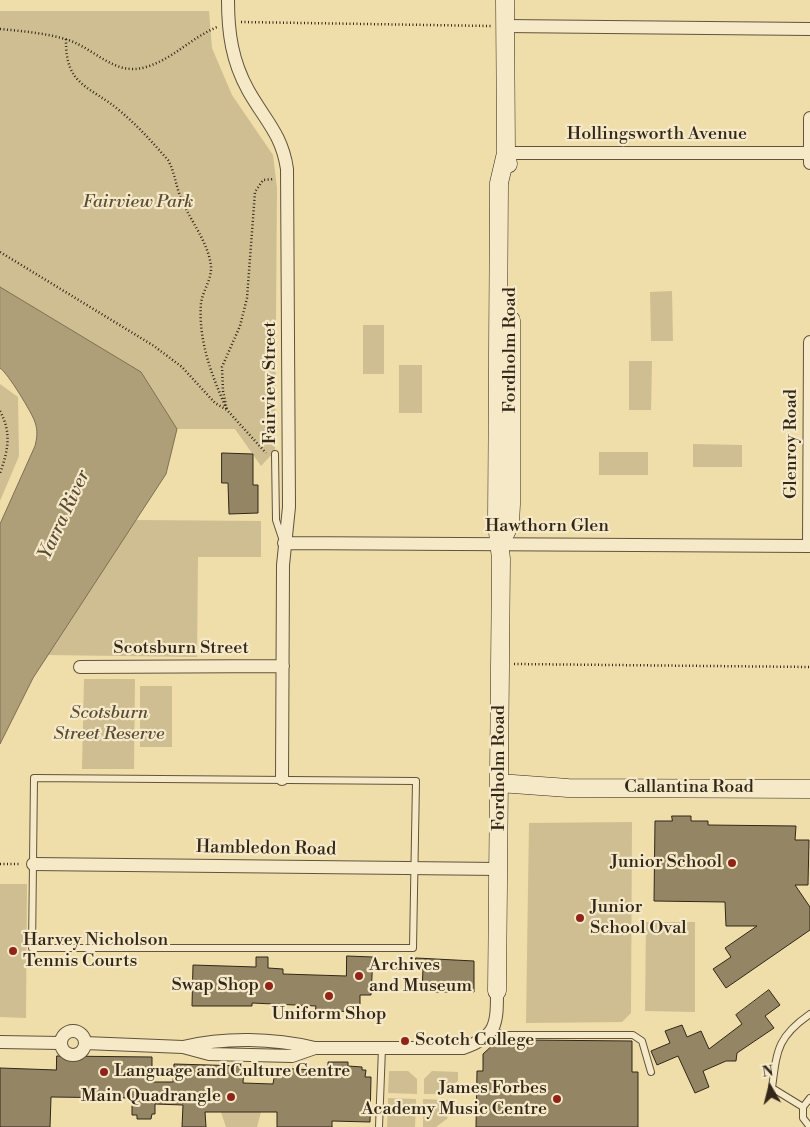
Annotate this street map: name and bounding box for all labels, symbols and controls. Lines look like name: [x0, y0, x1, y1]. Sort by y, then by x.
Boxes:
street label: Hollingsworth Avenue: [567, 124, 747, 146]
park label: Fairview Park: [83, 192, 193, 214]
street label: Fordholm Road: [500, 287, 522, 413]
street label: Fairview Street: [260, 321, 282, 445]
street label: Glenroy Road: [781, 389, 803, 499]
water label: Yarra River: [34, 467, 96, 563]
street label: Hawthorn Glen: [485, 516, 609, 538]
street label: Scotsburn Street: [113, 638, 249, 660]
park label: Scotsburn Street Reserve: [54, 703, 164, 746]
street label: Fordholm Road: [489, 705, 511, 831]
street label: Callantina Road: [624, 777, 754, 799]
street label: Hambledon Road: [196, 837, 336, 861]
place label: Junior School: [610, 852, 722, 874]
marker: Junior School: [726, 857, 738, 869]
place label: Junior School Oval: [590, 897, 687, 940]
marker: Junior School Oval: [574, 912, 586, 924]
place label: Harvey Nicholson Tennis Courts: [23, 930, 168, 972]
marker: Harvey Nicholson Tennis Courts: [7, 945, 19, 957]
place label: Archives and Museum: [369, 955, 472, 998]
marker: Archives and Museum: [353, 970, 365, 982]
place label: Swap Shop: [172, 975, 259, 997]
marker: Swap Shop: [263, 980, 275, 992]
marker: Uniform Shop: [323, 990, 335, 1002]
place label: Uniform Shop: [272, 1004, 386, 1026]
place label: Scotch College: [415, 1030, 534, 1052]
marker: Scotch College: [399, 1035, 411, 1047]
place label: Language and Culture Centre: [114, 1061, 350, 1083]
north arrow: [745, 1062, 795, 1112]
text: N: [761, 1062, 775, 1082]
marker: Language and Culture Centre: [98, 1066, 110, 1078]
place label: James Forbes Academy Music Centre: [361, 1078, 547, 1120]
place label: Main Quadrangle: [81, 1086, 221, 1108]
marker: Main Quadrangle: [225, 1091, 237, 1103]
marker: James Forbes Academy Music Centre: [551, 1093, 563, 1105]

